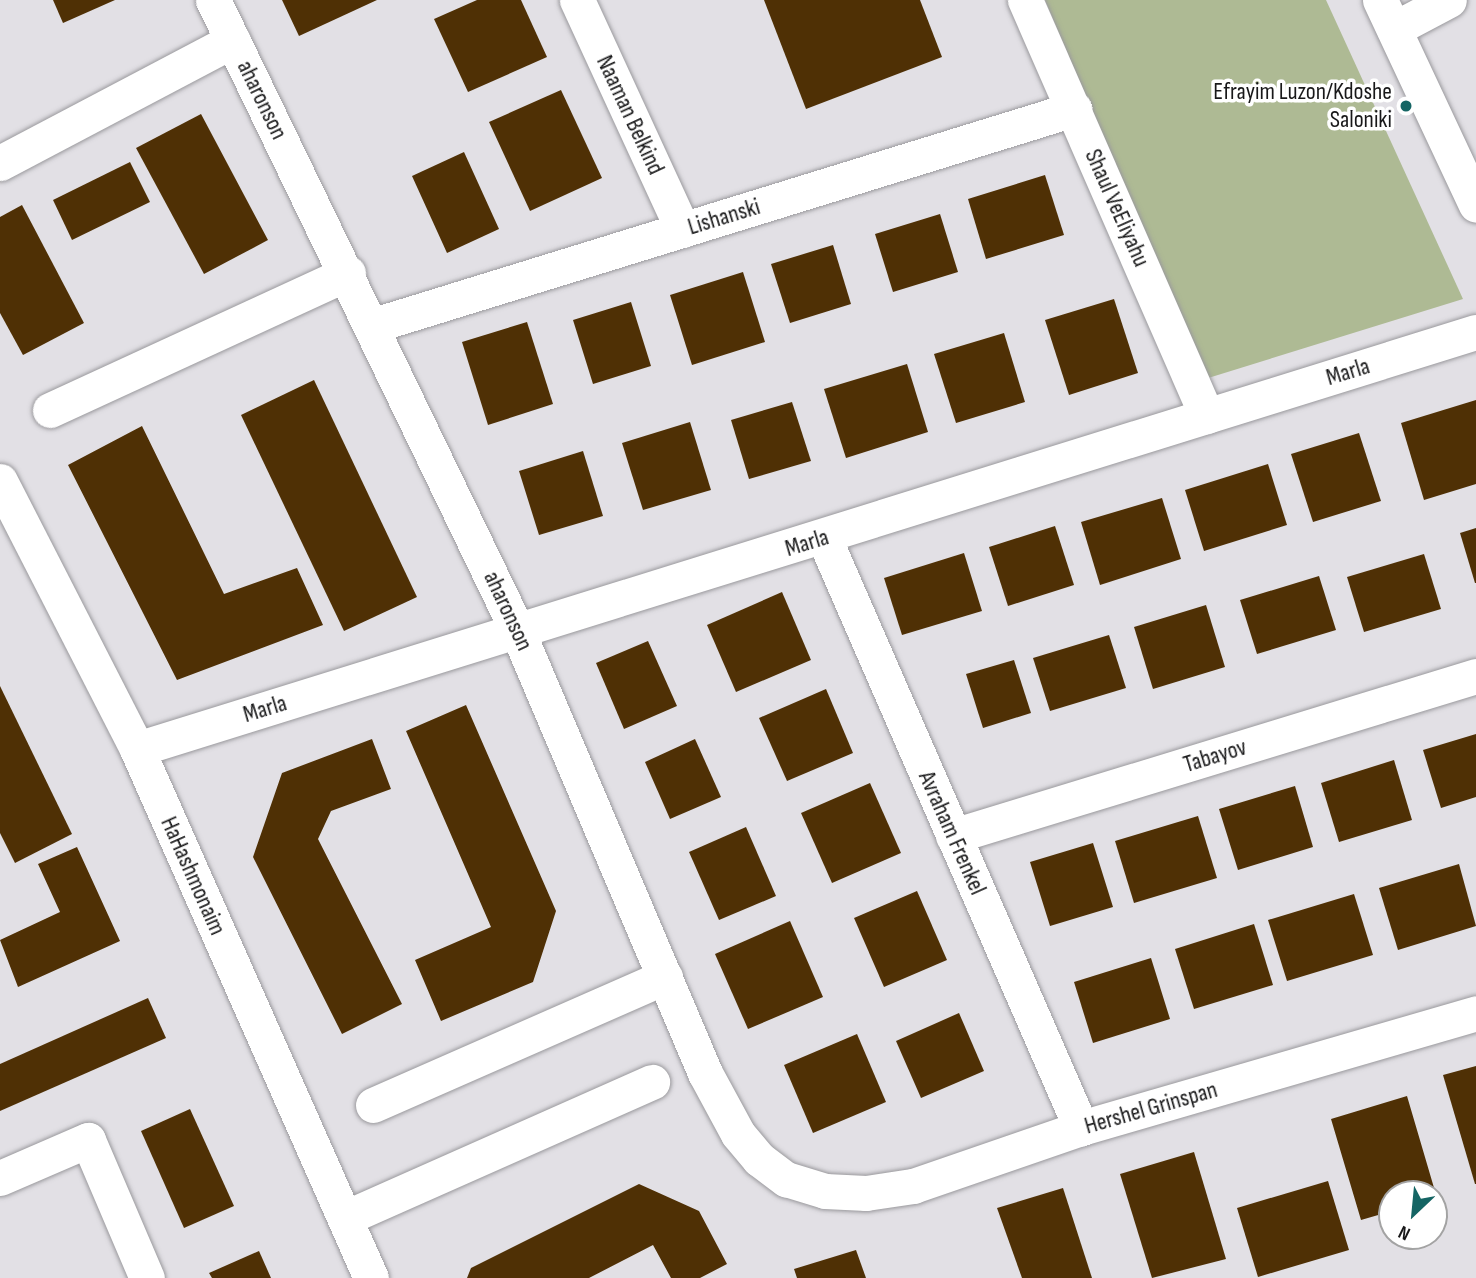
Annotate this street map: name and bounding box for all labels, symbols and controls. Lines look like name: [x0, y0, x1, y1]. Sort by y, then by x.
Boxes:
street label: Naaman Belkind: [590, 51, 670, 179]
street label: aharonson: [231, 56, 293, 144]
place label: Efrayim Luzon/Kdoshe Saloniki: [1213, 78, 1392, 134]
marker: Efrayim Luzon/Kdoshe Saloniki: [1398, 98, 1414, 114]
street label: Shaul VeEliyahu: [1078, 145, 1156, 271]
street label: Lishanski: [684, 192, 764, 242]
street label: Marla: [1323, 352, 1373, 392]
street label: Marla: [782, 523, 832, 563]
street label: aharonson: [477, 567, 539, 655]
street label: Marla: [240, 689, 290, 729]
street label: Tabayov: [1180, 733, 1250, 779]
street label: Avraham Frenkel: [912, 767, 992, 899]
street label: HaHashmonaim: [154, 812, 232, 940]
street label: Hershel Grinspan: [1081, 1075, 1221, 1141]
north arrow: [1378, 1180, 1448, 1250]
text: N: [1395, 1220, 1414, 1245]

